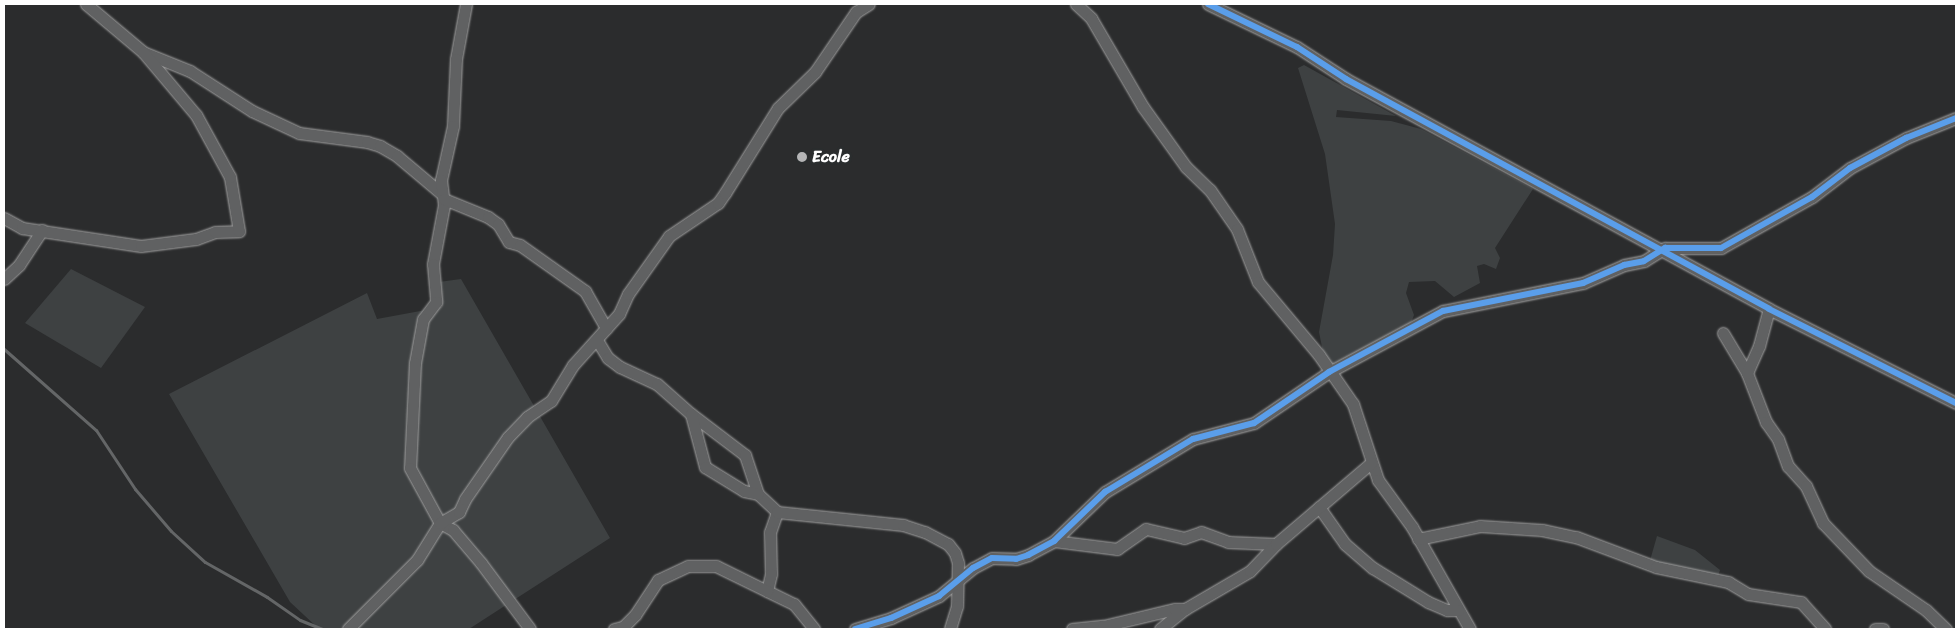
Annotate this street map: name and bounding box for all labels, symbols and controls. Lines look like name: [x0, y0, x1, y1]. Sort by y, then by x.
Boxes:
place label: Ecole: [812, 147, 850, 167]
marker: Ecole: [796, 151, 808, 163]

